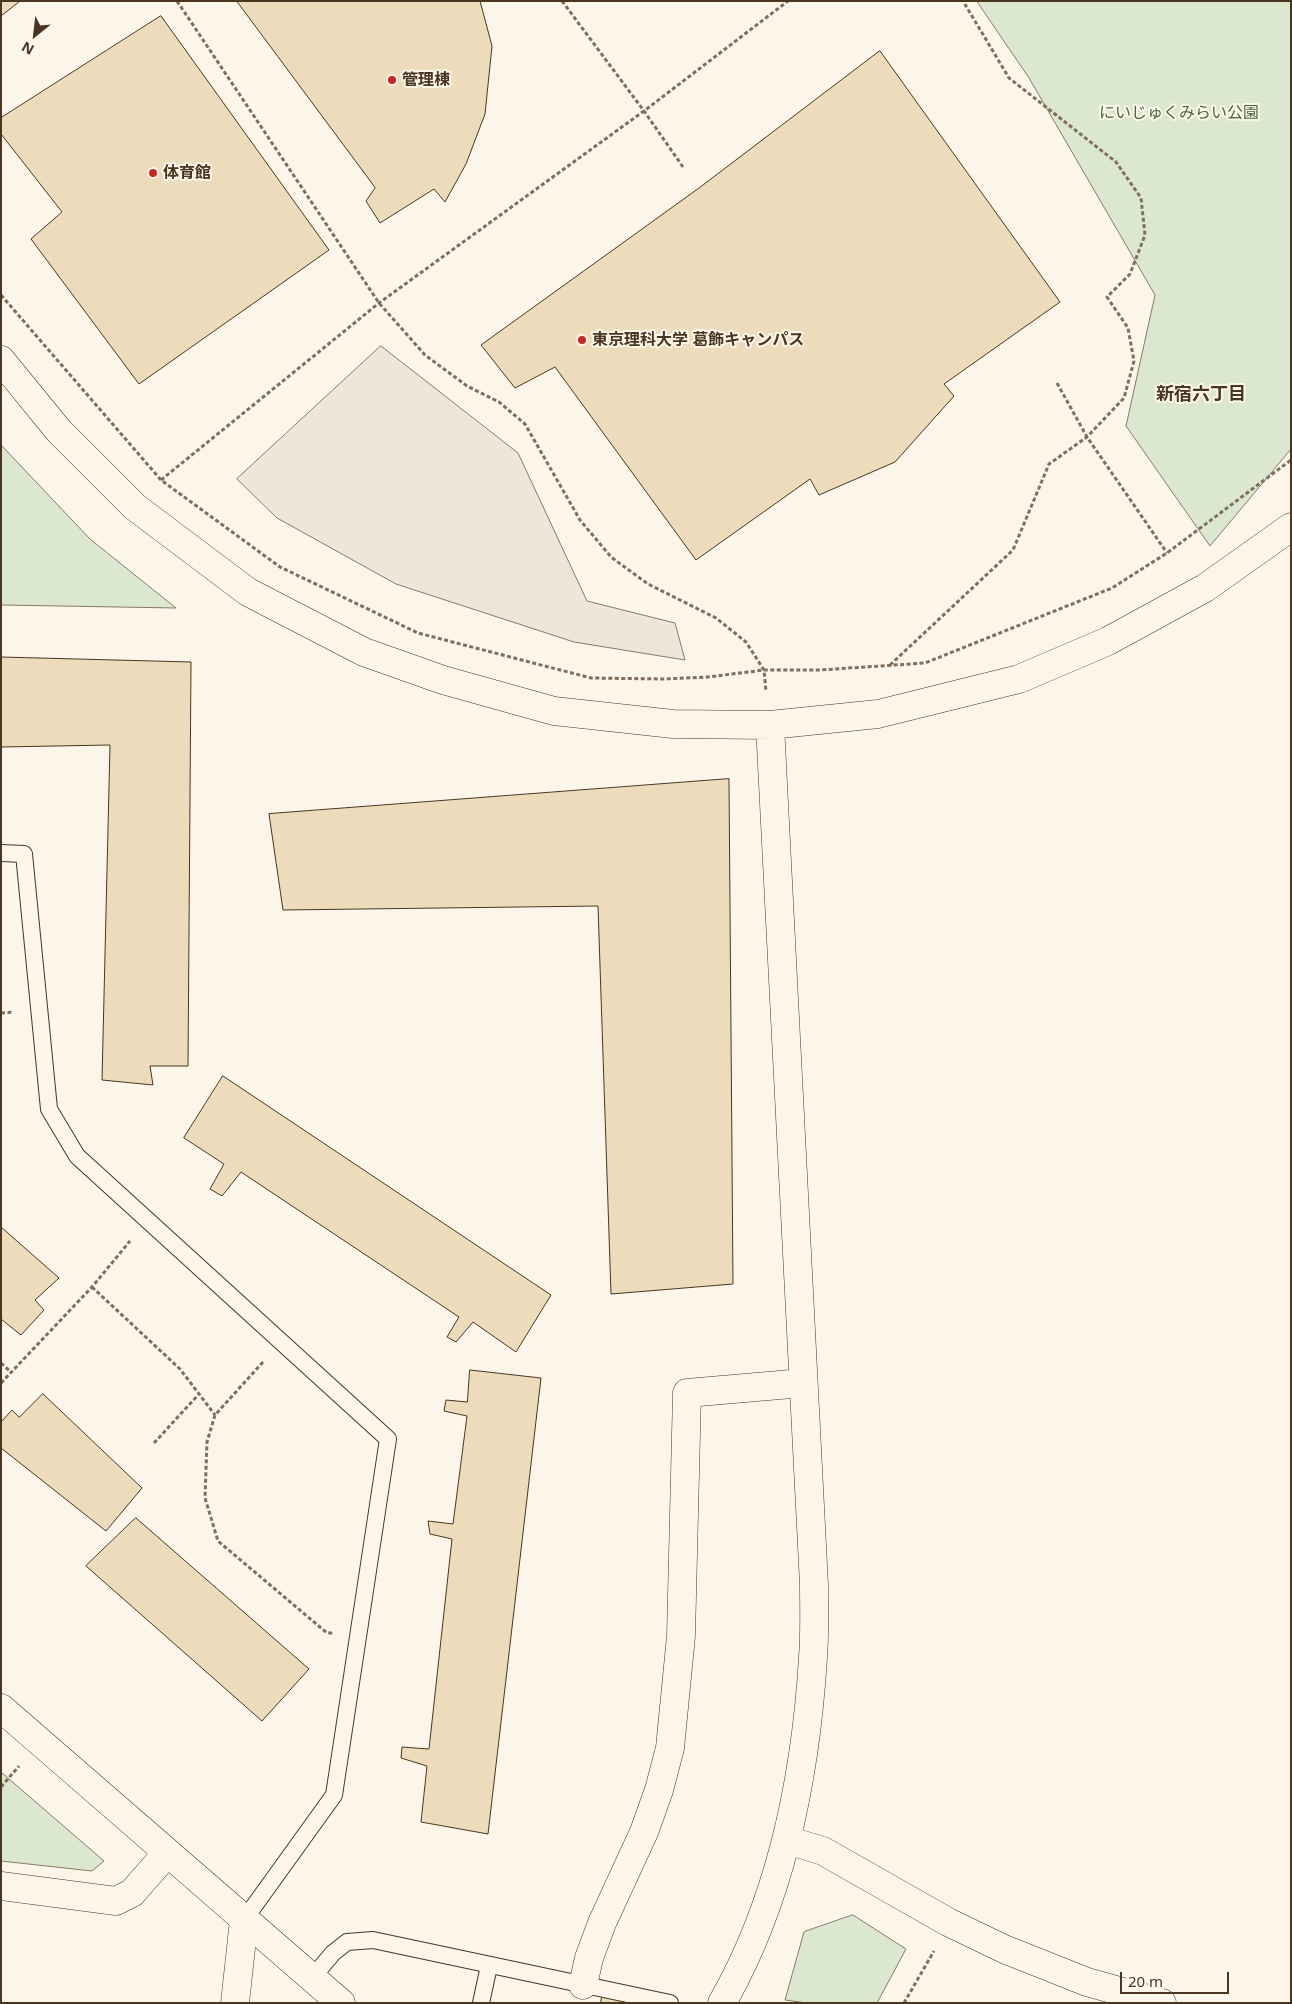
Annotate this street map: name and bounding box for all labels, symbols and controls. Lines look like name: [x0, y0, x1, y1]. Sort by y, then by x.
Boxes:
north arrow: [10, 10, 60, 60]
text: N: [18, 37, 37, 60]
place label: 管理棟: [402, 70, 450, 90]
marker: 管理棟: [386, 74, 398, 86]
park label: にいじゅくみらい公園: [1099, 103, 1259, 123]
place label: 体育館: [163, 163, 211, 183]
marker: 体育館: [147, 167, 159, 179]
place label: 東京理科大学 葛飾キャンパス: [592, 330, 804, 350]
marker: 東京理科大学 葛飾キャンパス: [576, 334, 588, 346]
district label: 新宿六丁目: [1156, 384, 1246, 406]
scale bar: [1122, 1962, 1231, 1994]
text: 20 m: [1128, 1971, 1163, 1991]

